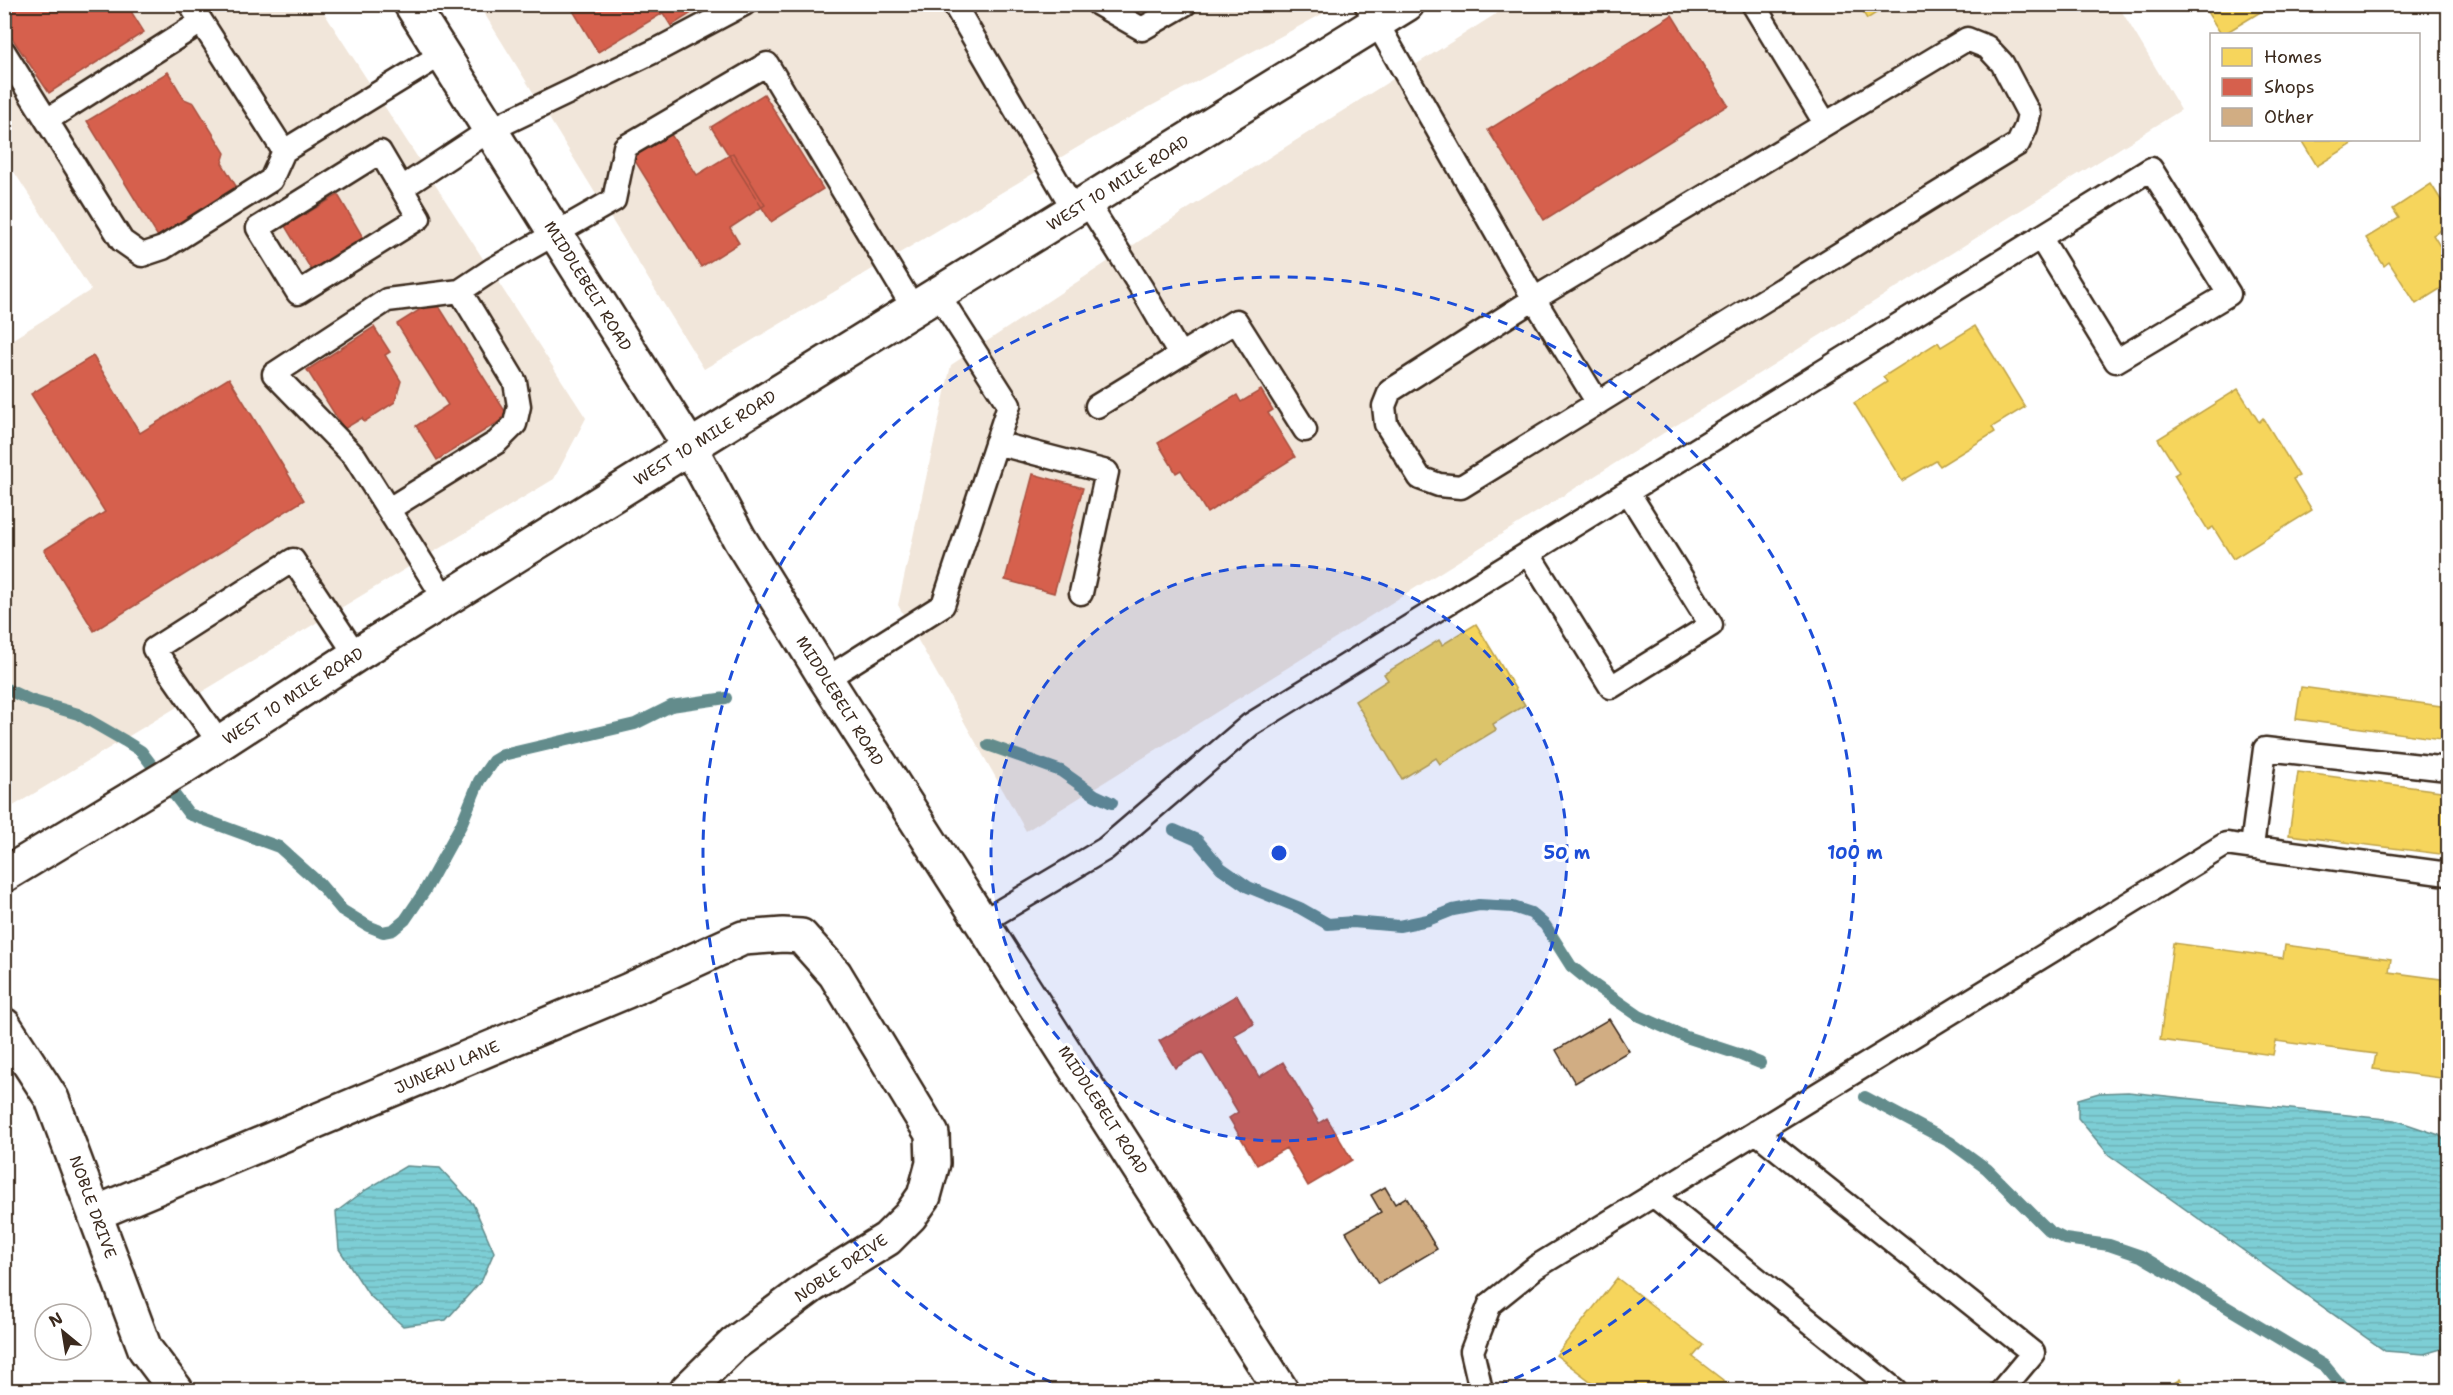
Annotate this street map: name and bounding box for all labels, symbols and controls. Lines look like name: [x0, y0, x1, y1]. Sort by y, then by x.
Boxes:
legend: [2210, 33, 2420, 141]
text: Homes: [2264, 45, 2322, 69]
text: Shops: [2264, 75, 2315, 99]
text: Other: [2264, 105, 2314, 129]
street label: WEST 10 MILE ROAD: [1043, 131, 1193, 235]
street label: MIDDLEBELT ROAD: [539, 217, 637, 355]
street label: WEST 10 MILE ROAD: [630, 386, 780, 490]
street label: MIDDLEBELT ROAD: [791, 632, 889, 770]
street label: WEST 10 MILE ROAD: [218, 642, 368, 750]
text: 50 m: [1544, 841, 1591, 865]
text: 100 m: [1827, 841, 1883, 865]
centre of rings: [1269, 843, 1289, 863]
street label: JUNEAU LANE: [391, 1035, 503, 1099]
street label: MIDDLEBELT ROAD: [1053, 1042, 1153, 1178]
street label: NOBLE DRIVE: [65, 1153, 121, 1261]
street label: NOBLE DRIVE: [790, 1229, 892, 1307]
north arrow: [33, 1302, 93, 1362]
text: N: [45, 1307, 66, 1332]

